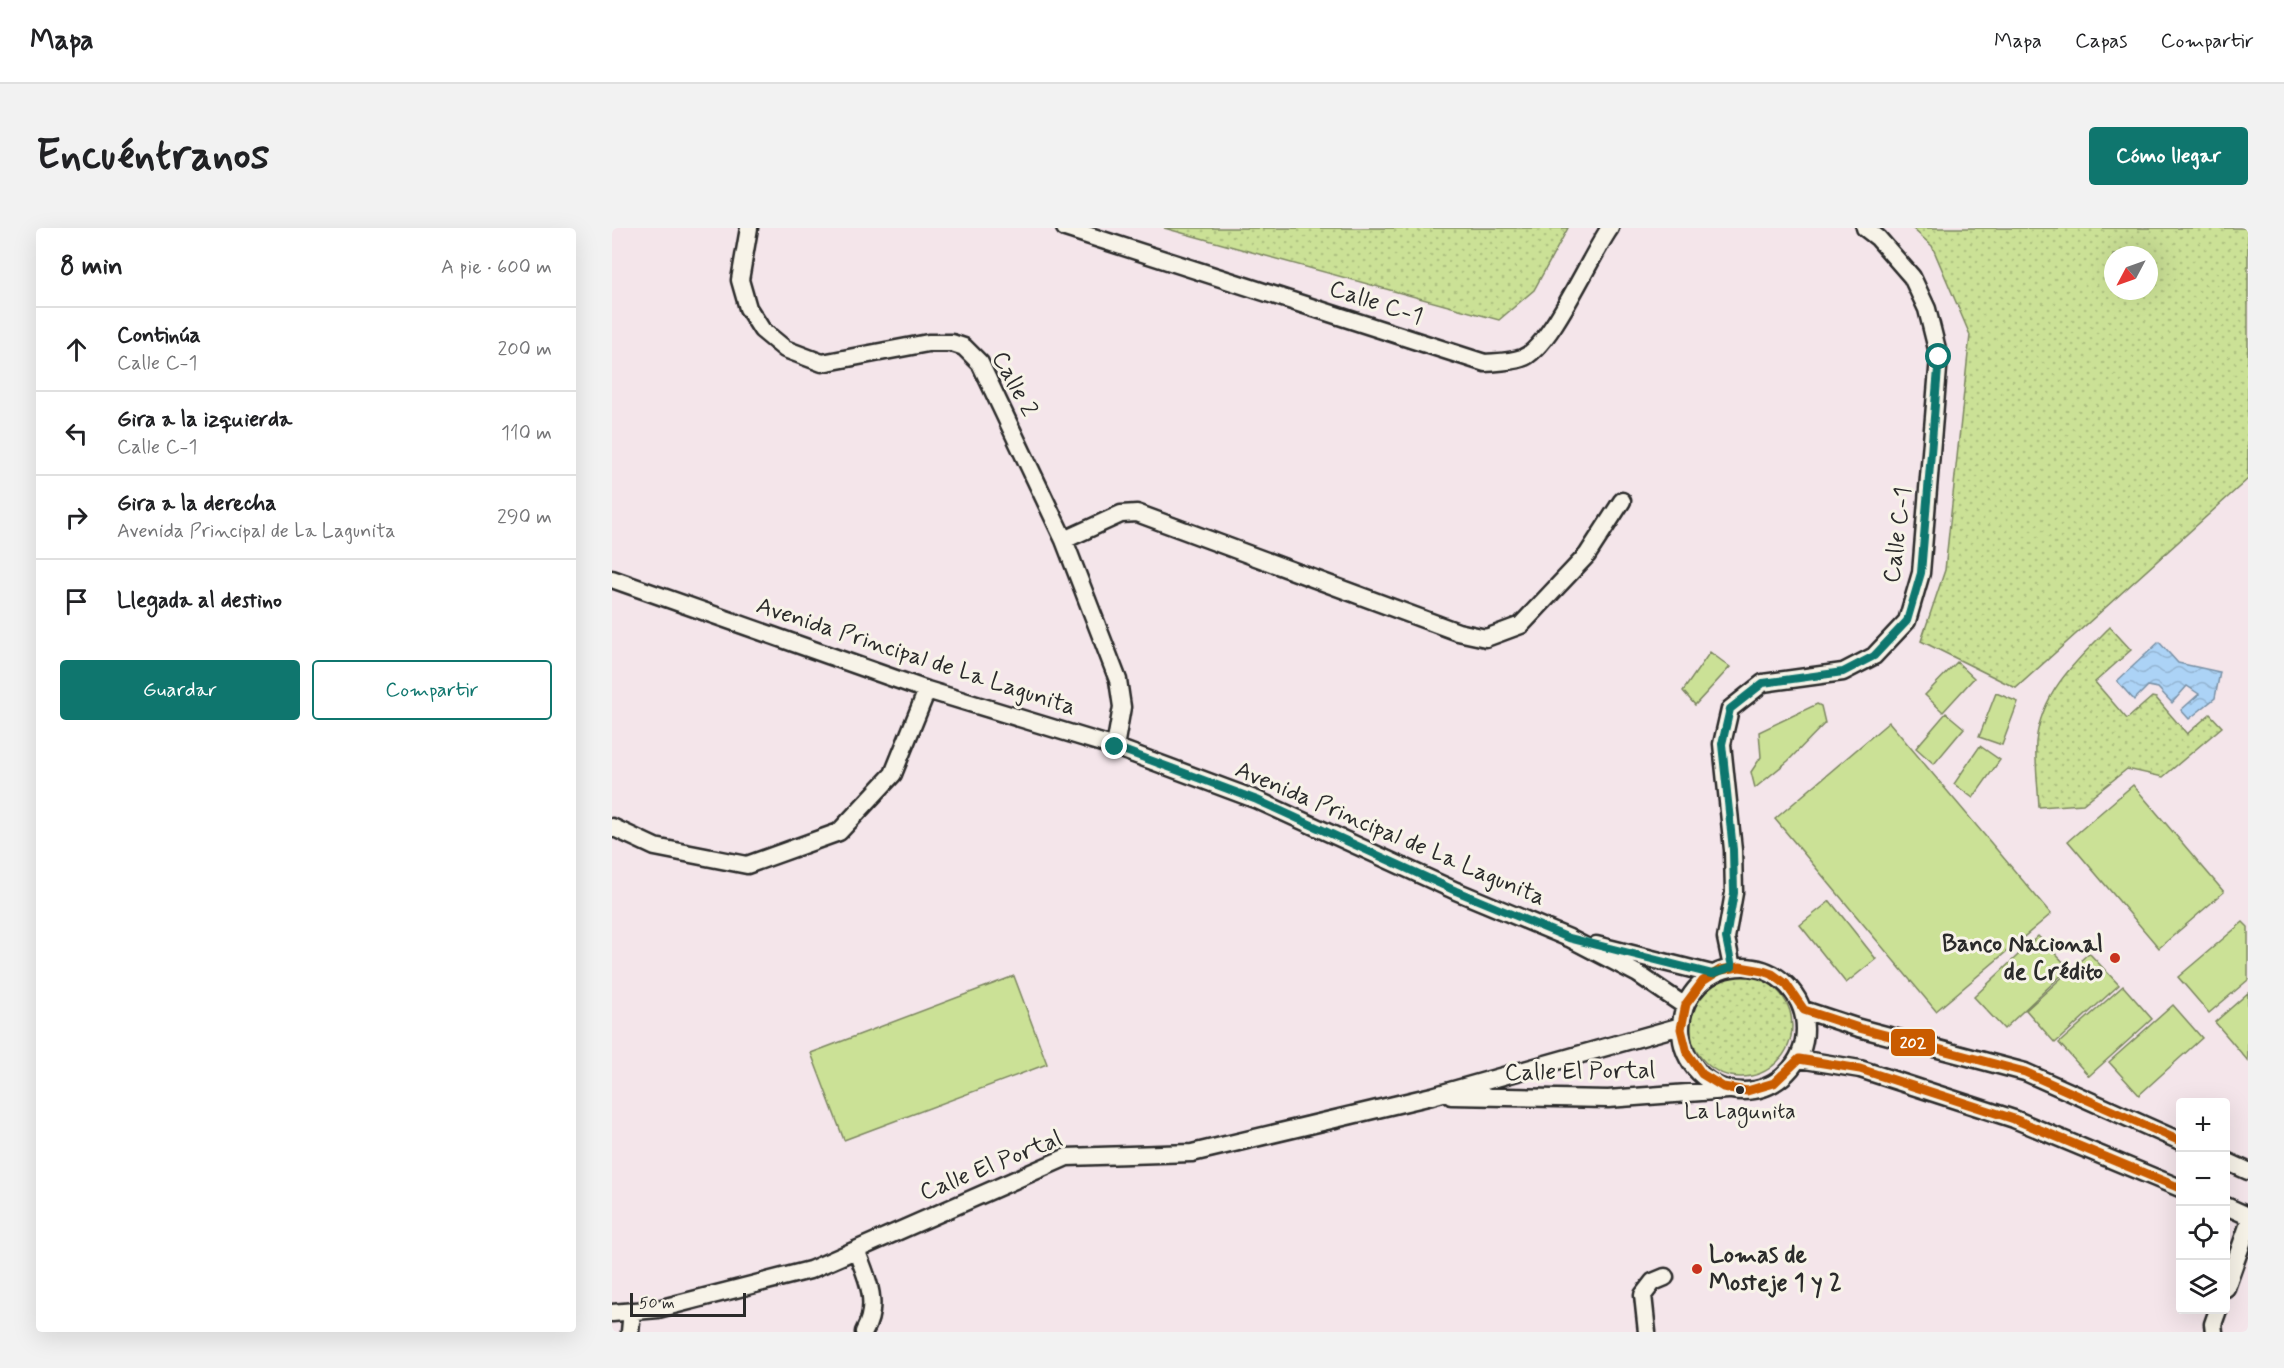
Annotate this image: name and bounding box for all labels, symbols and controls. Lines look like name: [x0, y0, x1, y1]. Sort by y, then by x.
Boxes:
text: Mapa: [30, 23, 94, 60]
text: Mapa: [1994, 27, 2042, 55]
text: Capas: [2075, 27, 2128, 55]
text: Compartir: [2161, 27, 2254, 55]
button: Cómo llegar: [2089, 127, 2248, 185]
text: Encuéntranos: [36, 129, 269, 184]
north arrow: [2104, 246, 2158, 300]
text: 8 min: [60, 250, 123, 284]
text: A pie · 600 m: [441, 254, 552, 281]
street label: Calle C-1: [1325, 273, 1427, 333]
text: Continúa: [117, 322, 201, 350]
icon: ahead: [60, 333, 93, 366]
text: 200 m: [497, 336, 552, 363]
route start: [1925, 343, 1951, 369]
street label: Calle 2: [984, 346, 1044, 422]
text: Calle C-1: [117, 350, 198, 377]
text: Gira a la izquierda: [117, 406, 292, 434]
icon: left: [60, 417, 93, 450]
text: 110 m: [501, 420, 552, 447]
text: Calle C-1: [117, 434, 198, 461]
street label: Calle C-1: [1877, 485, 1919, 585]
text: Gira a la derecha: [117, 490, 277, 518]
icon: right: [60, 501, 93, 534]
text: 290 m: [497, 504, 552, 531]
text: Avenida Principal de La Lagunita: [117, 518, 396, 545]
icon: arrive: [60, 585, 93, 618]
text: Llegada al destino: [117, 587, 282, 615]
street label: Avenida Principal de La Lagunita: [752, 591, 1080, 723]
button: Guardar: [60, 660, 300, 720]
button: Compartir: [312, 660, 552, 720]
route end: [1101, 733, 1127, 759]
street label: Avenida Principal de La Lagunita: [1230, 754, 1550, 914]
place label: Banco Nacional de Crédito: [1942, 929, 2103, 988]
marker: Banco Nacional de Crédito: [2108, 951, 2122, 965]
line badge: 202: [1890, 1028, 1936, 1057]
text: 202: [1900, 1033, 1927, 1054]
street label: Calle El Portal: [1504, 1055, 1656, 1089]
marker: La Lagunita: [1734, 1084, 1746, 1096]
place label: La Lagunita: [1684, 1098, 1796, 1129]
map controls: [2176, 1098, 2230, 1314]
button: +: [2176, 1098, 2230, 1152]
street label: Calle El Portal: [915, 1123, 1067, 1209]
button: −: [2176, 1152, 2230, 1206]
button: locate: [2176, 1206, 2230, 1260]
place label: Lomas de Mosteje 1 y 2: [1709, 1240, 1842, 1299]
button: layers: [2176, 1260, 2230, 1314]
marker: Lomas de Mosteje 1 y 2: [1690, 1262, 1704, 1276]
scale bar: [630, 1290, 746, 1318]
text: 50 m: [639, 1293, 675, 1314]

